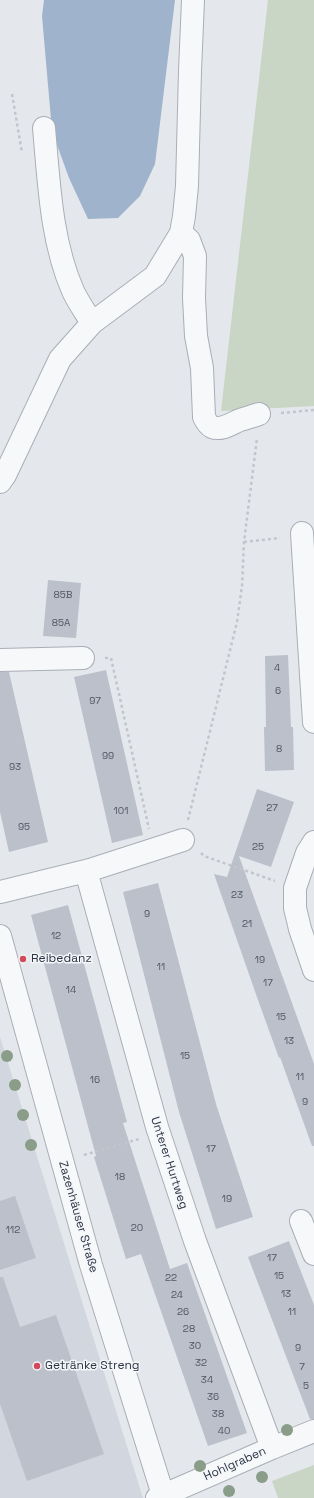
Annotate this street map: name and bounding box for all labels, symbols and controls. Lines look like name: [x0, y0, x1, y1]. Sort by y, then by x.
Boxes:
house number: 85B: [54, 589, 72, 601]
house number: 85A: [52, 617, 70, 629]
house number: 4: [274, 662, 280, 674]
house number: 6: [275, 685, 281, 697]
house number: 97: [89, 695, 101, 707]
house number: 8: [276, 743, 282, 755]
house number: 99: [102, 750, 114, 762]
house number: 93: [9, 761, 21, 773]
house number: 27: [266, 802, 278, 814]
house number: 101: [114, 805, 128, 817]
house number: 95: [18, 821, 30, 833]
house number: 25: [252, 841, 264, 853]
house number: 23: [231, 889, 243, 901]
house number: 9: [144, 908, 150, 920]
house number: 21: [242, 918, 252, 930]
house number: 12: [51, 930, 61, 942]
place label: Reibedanz: [31, 952, 92, 966]
marker: Reibedanz: [18, 954, 28, 964]
house number: 19: [255, 954, 265, 966]
house number: 11: [157, 961, 165, 973]
house number: 17: [263, 977, 273, 989]
house number: 14: [66, 984, 76, 996]
house number: 15: [276, 1011, 286, 1023]
house number: 13: [284, 1035, 294, 1047]
house number: 15: [180, 1050, 190, 1062]
house number: 11: [296, 1071, 304, 1083]
house number: 16: [90, 1074, 100, 1086]
house number: 9: [302, 1096, 308, 1108]
street label: Unterer Hurtweg: [147, 1115, 191, 1211]
house number: 17: [206, 1143, 216, 1155]
street label: Zazenhäuser Straße: [55, 1159, 101, 1275]
house number: 18: [115, 1171, 125, 1183]
house number: 19: [222, 1193, 232, 1205]
house number: 20: [131, 1222, 143, 1234]
house number: 112: [6, 1224, 20, 1236]
house number: 17: [267, 1252, 277, 1264]
house number: 15: [274, 1270, 284, 1282]
house number: 22: [165, 1272, 177, 1284]
house number: 13: [281, 1288, 291, 1300]
house number: 24: [171, 1289, 183, 1301]
house number: 26: [177, 1306, 189, 1318]
house number: 11: [288, 1306, 296, 1318]
house number: 28: [183, 1323, 195, 1335]
house number: 30: [189, 1340, 201, 1352]
house number: 9: [295, 1342, 301, 1354]
house number: 32: [195, 1357, 207, 1369]
place label: Getränke Streng: [45, 1359, 140, 1373]
marker: Getränke Streng: [32, 1361, 42, 1371]
house number: 7: [299, 1361, 305, 1373]
house number: 34: [201, 1374, 213, 1386]
house number: 5: [303, 1380, 309, 1392]
house number: 36: [207, 1391, 219, 1403]
house number: 38: [212, 1408, 224, 1420]
house number: 40: [218, 1425, 230, 1437]
street label: Hohlgraben: [202, 1444, 268, 1484]

